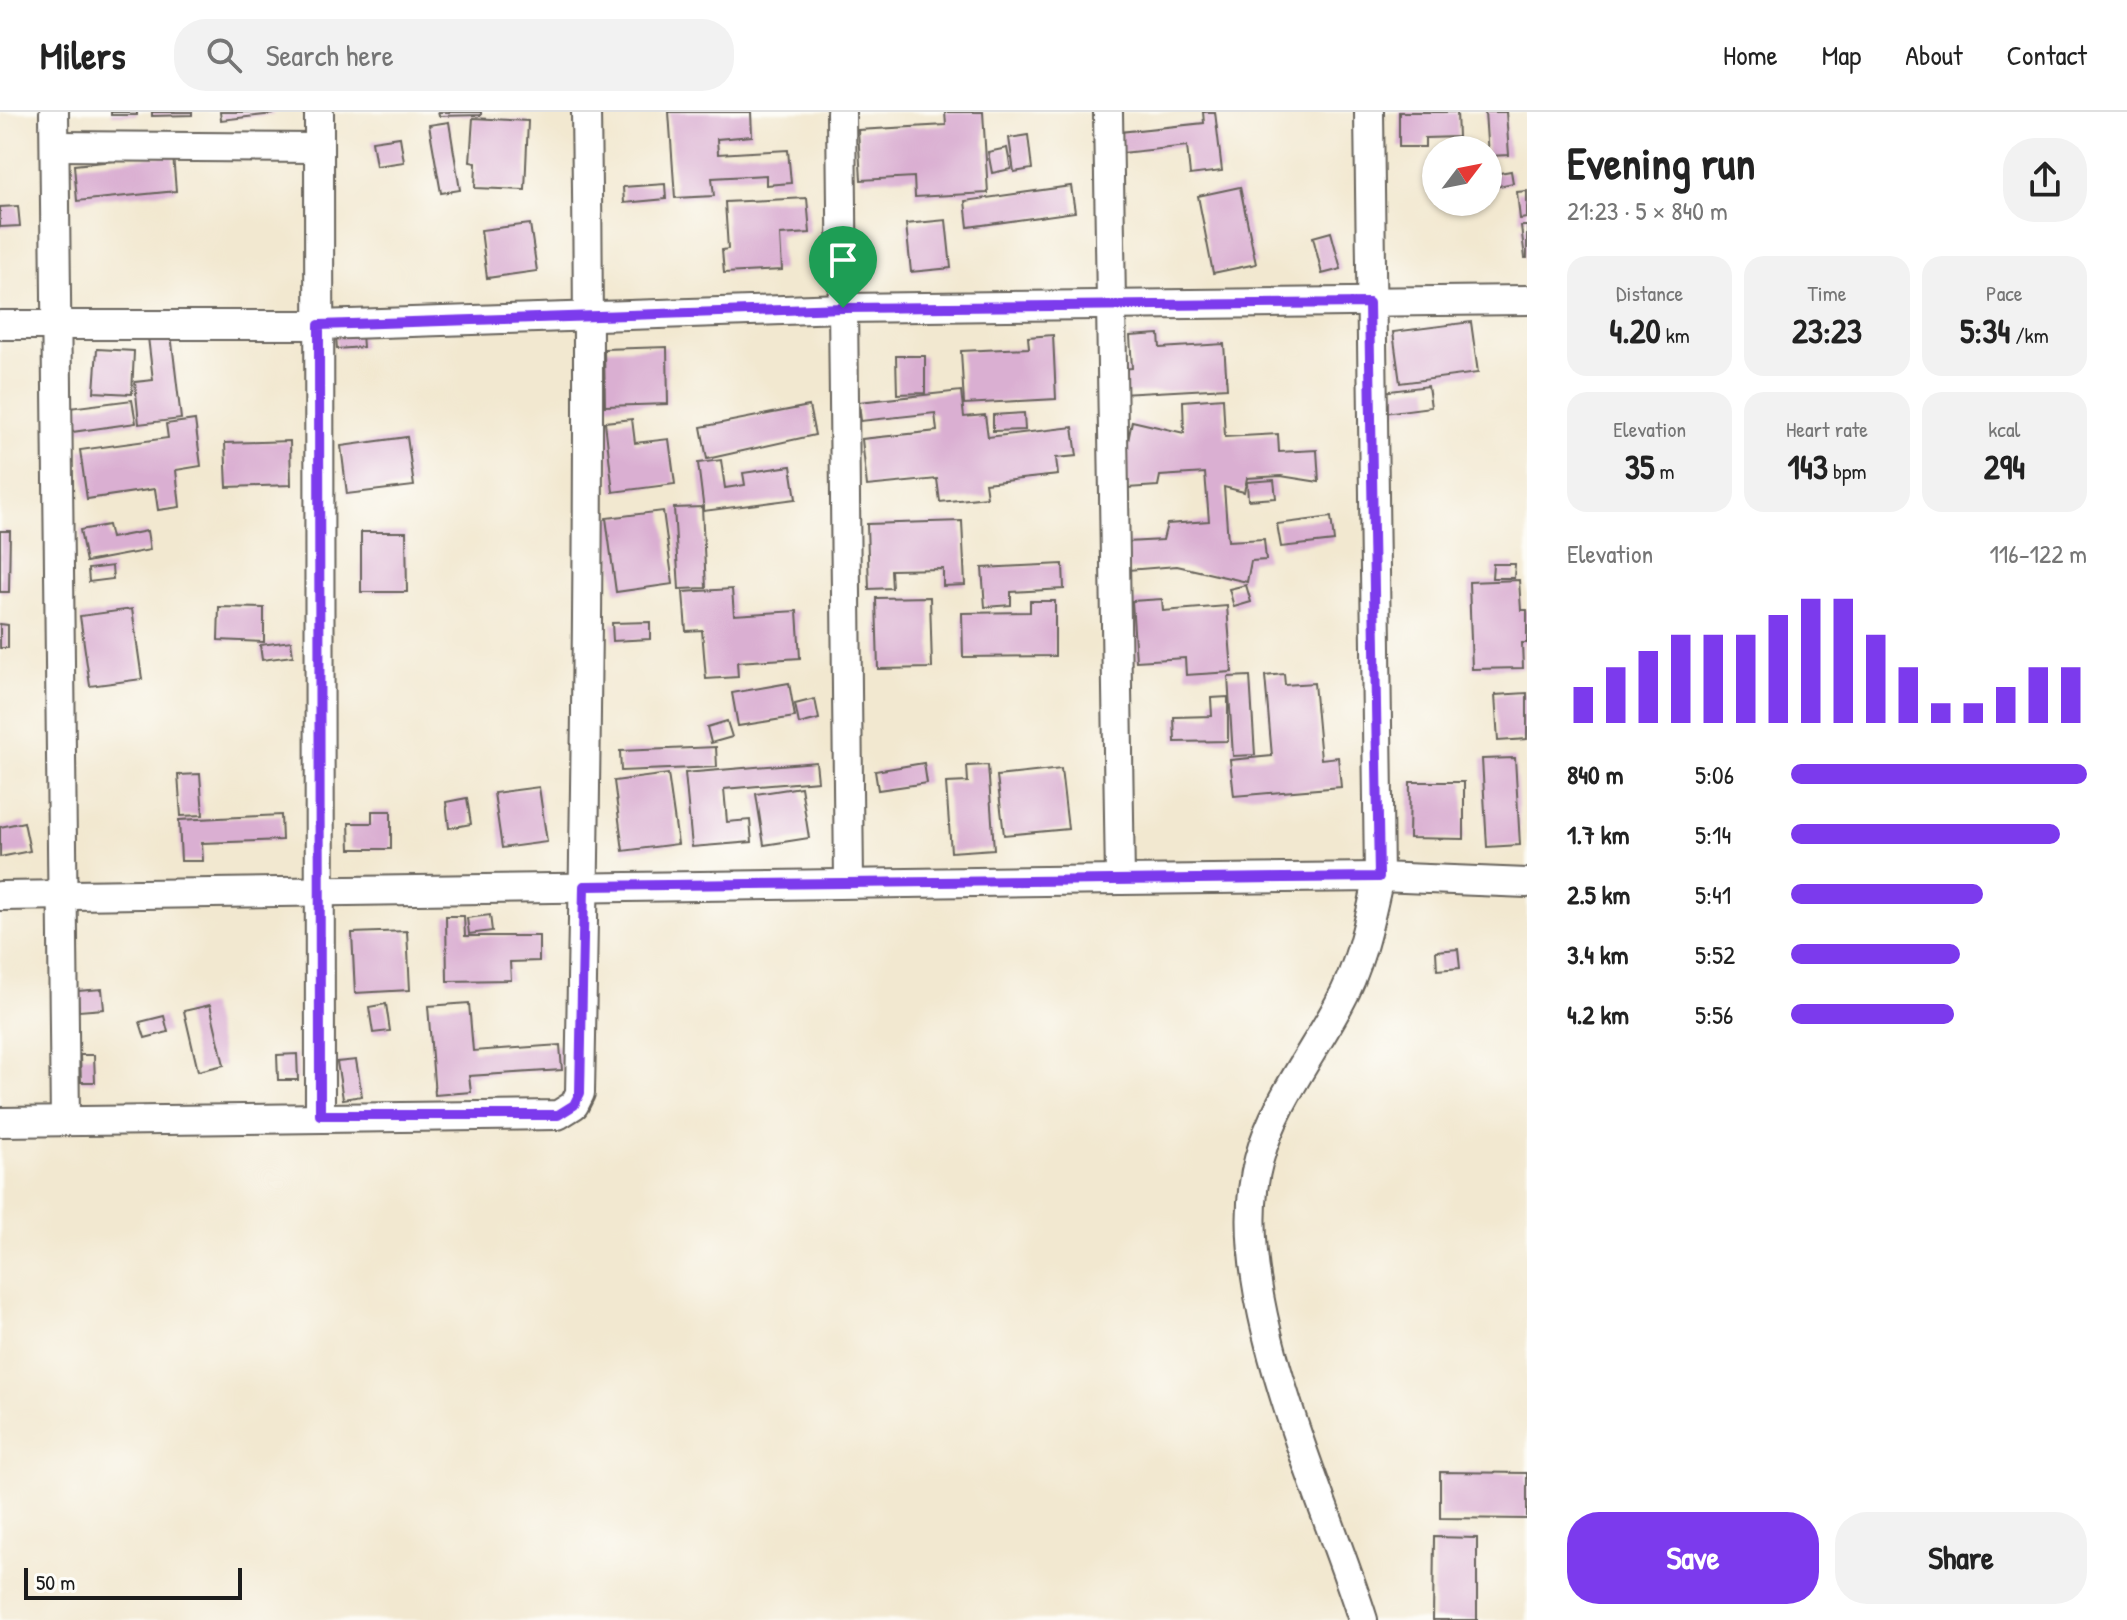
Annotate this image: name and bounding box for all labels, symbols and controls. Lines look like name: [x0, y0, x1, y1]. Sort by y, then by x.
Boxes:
search box: [174, 19, 734, 91]
text: Milers: [40, 29, 126, 81]
icon: search: [202, 33, 246, 77]
text: Search here: [266, 35, 394, 75]
text: Home: [1723, 36, 1778, 74]
text: Map: [1822, 36, 1861, 74]
text: About: [1905, 36, 1963, 74]
text: Contact: [2007, 36, 2087, 74]
text: Evening run: [1567, 133, 1755, 193]
north arrow: [1422, 136, 1502, 216]
map controls: [1422, 136, 1502, 216]
button: share: [2003, 138, 2087, 222]
text: 21:23 · 5 × 840 m: [1567, 193, 1728, 228]
pin: [809, 226, 877, 308]
icon: arrive: [821, 238, 865, 282]
text: Distance: [1616, 278, 1683, 308]
text: Time: [1808, 278, 1846, 308]
text: Pace: [1986, 278, 2023, 308]
text: 4.20: [1610, 308, 1661, 354]
text: 23:23: [1792, 308, 1862, 354]
text: 5:34: [1960, 308, 2010, 354]
text: km: [1661, 320, 1690, 350]
text: /km: [2010, 320, 2049, 350]
text: Elevation: [1613, 414, 1686, 444]
text: Heart rate: [1786, 414, 1868, 444]
text: kcal: [1988, 414, 2020, 444]
text: 35: [1625, 444, 1654, 490]
text: 143: [1788, 444, 1828, 490]
text: 294: [1984, 444, 2025, 490]
text: m: [1654, 456, 1674, 486]
text: bpm: [1828, 456, 1866, 486]
text: Elevation: [1567, 536, 1653, 571]
text: 116–122 m: [1989, 536, 2087, 571]
text: 840 m: [1567, 757, 1623, 792]
text: 5:06: [1695, 757, 1734, 792]
text: 1.7 km: [1567, 817, 1629, 852]
text: 5:14: [1695, 817, 1731, 852]
text: 2.5 km: [1567, 877, 1630, 912]
text: 5:41: [1695, 877, 1731, 912]
text: 3.4 km: [1567, 937, 1628, 972]
text: 5:52: [1695, 937, 1735, 972]
text: 4.2 km: [1567, 997, 1629, 1032]
text: 5:56: [1695, 997, 1733, 1032]
button: Save: [1567, 1512, 1819, 1604]
button: Share: [1835, 1512, 2087, 1604]
scale bar: [24, 1564, 242, 1600]
text: 50 m: [36, 1567, 75, 1597]

